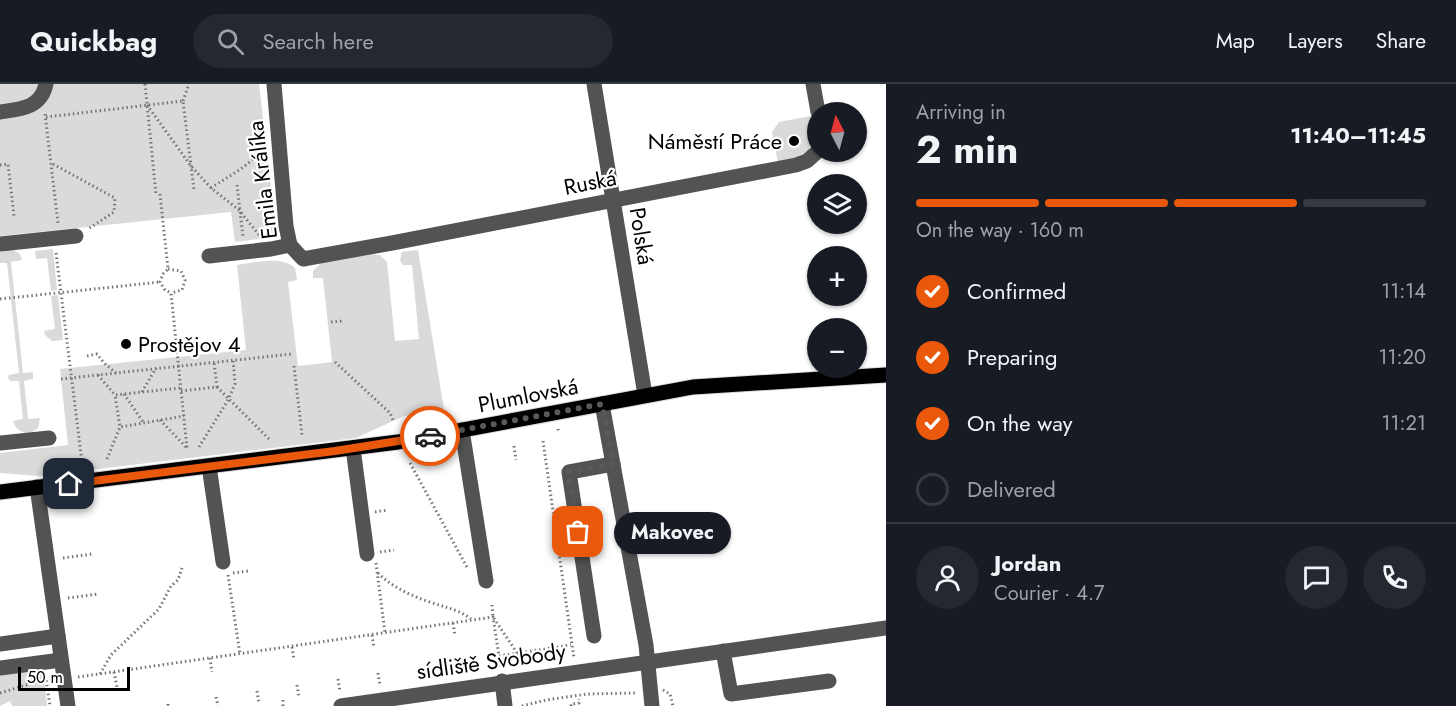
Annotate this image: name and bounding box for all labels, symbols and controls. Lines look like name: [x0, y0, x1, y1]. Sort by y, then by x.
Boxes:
search box: [193, 14, 613, 68]
text: Quickbag: [30, 21, 157, 62]
icon: search: [214, 25, 247, 58]
text: Search here: [262, 25, 374, 57]
text: Map: [1216, 26, 1255, 56]
text: Layers: [1288, 26, 1343, 56]
text: Share: [1376, 26, 1426, 56]
text: Arriving in: [916, 98, 1006, 127]
north arrow: [807, 102, 867, 162]
map controls: [807, 102, 867, 378]
street label: Emila Králíka: [239, 119, 285, 241]
text: 11:40–11:45: [1290, 119, 1426, 151]
text: 2 min: [916, 121, 1018, 178]
place label: Náměstí Práce: [648, 125, 782, 157]
marker: Náměstí Práce: [787, 134, 801, 148]
street label: Ruská: [561, 161, 619, 203]
button: layers: [807, 174, 867, 234]
street label: Polská: [622, 205, 662, 267]
text: On the way · 160 m: [916, 216, 1084, 245]
button: +: [807, 246, 867, 306]
icon: check: [916, 275, 949, 308]
text: Confirmed: [967, 275, 1066, 307]
text: 11:14: [1381, 277, 1426, 306]
button: −: [807, 318, 867, 378]
place label: Prostějov 4: [138, 328, 241, 360]
marker: Prostějov 4: [119, 337, 133, 351]
icon: check: [916, 341, 949, 374]
text: Preparing: [967, 341, 1058, 373]
text: 11:20: [1379, 343, 1426, 372]
street label: Plumlovská: [475, 370, 581, 420]
courier: [400, 406, 460, 466]
icon: check: [916, 407, 949, 440]
text: On the way: [967, 407, 1072, 439]
text: 11:21: [1382, 409, 1426, 438]
icon: car: [414, 420, 447, 453]
pin: [43, 458, 94, 509]
icon: home: [52, 467, 85, 500]
text: Delivered: [967, 473, 1056, 505]
pin: [552, 506, 603, 557]
callout: Makovec: [614, 511, 731, 553]
icon: bag: [561, 515, 594, 548]
text: Makovec: [631, 518, 714, 547]
button: person: [916, 546, 979, 609]
button: chat: [1285, 546, 1348, 609]
button: phone: [1363, 546, 1426, 609]
text: Jordan: [994, 547, 1061, 579]
text: Courier · 4.7: [994, 579, 1105, 608]
street label: sídliště Svobody: [414, 635, 568, 687]
scale bar: [18, 664, 130, 692]
text: 50 m: [27, 666, 63, 689]

